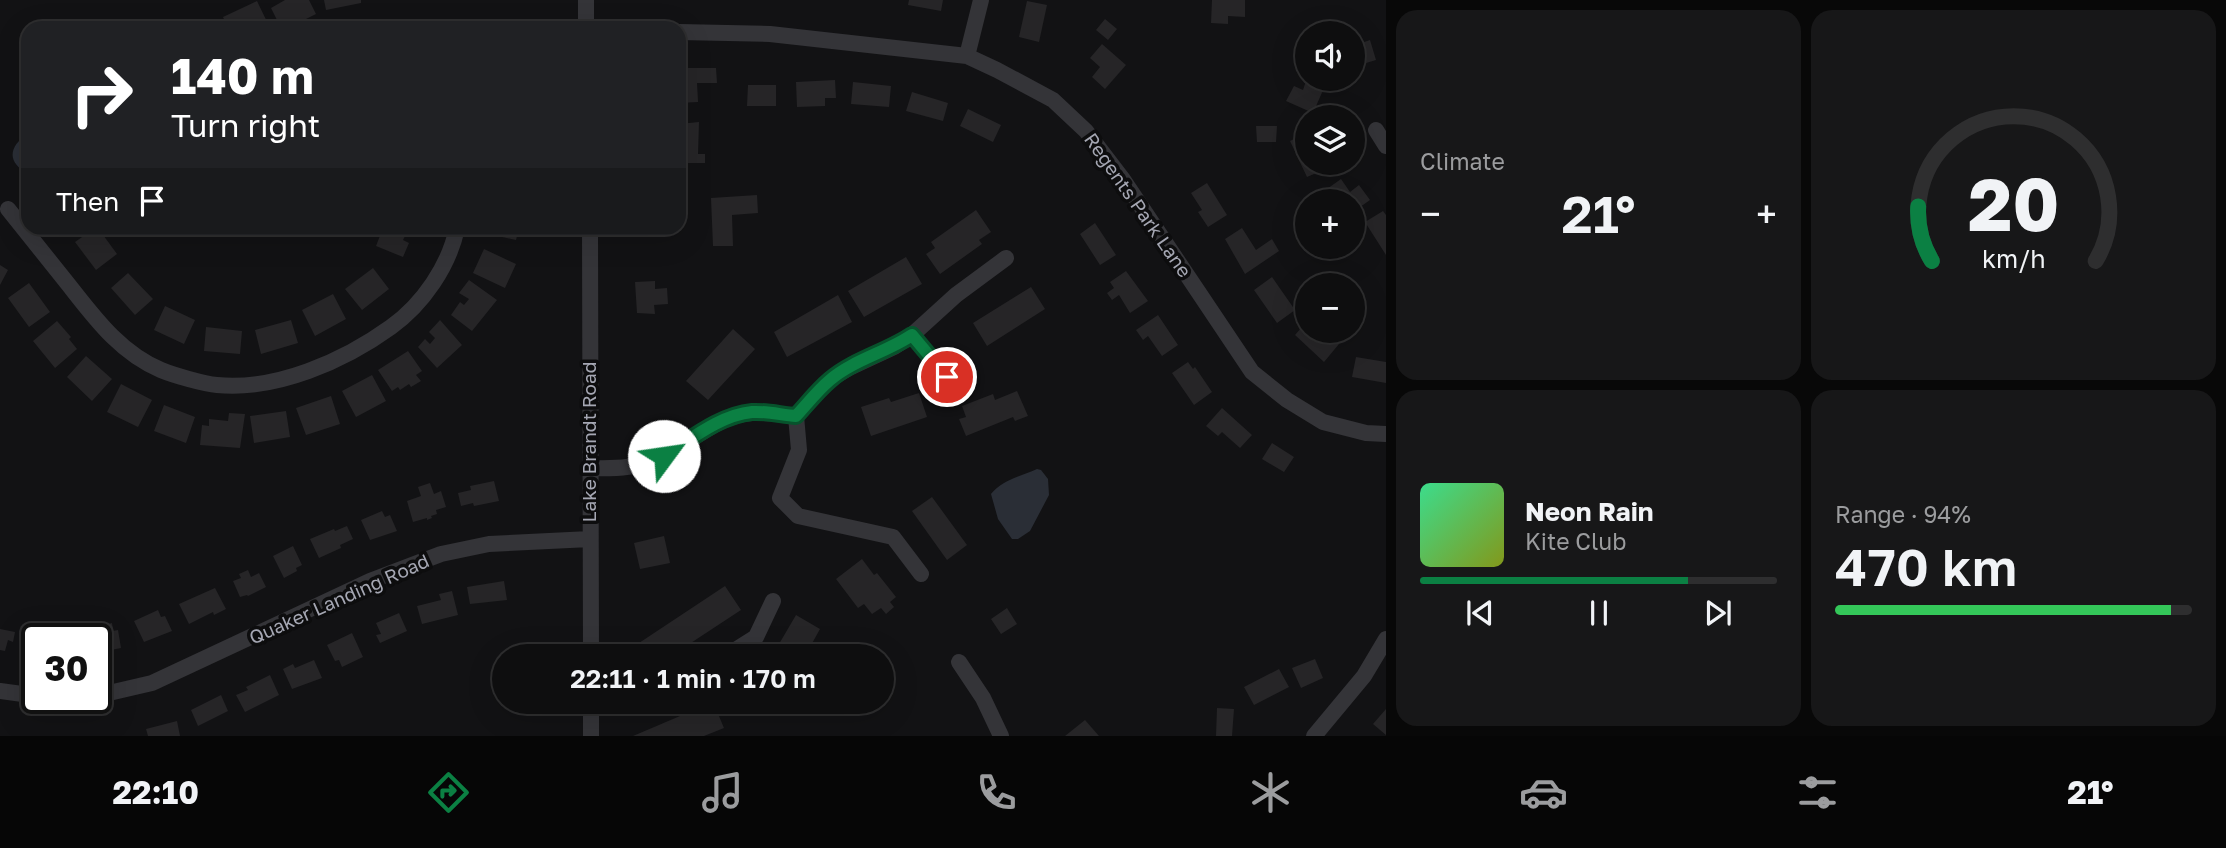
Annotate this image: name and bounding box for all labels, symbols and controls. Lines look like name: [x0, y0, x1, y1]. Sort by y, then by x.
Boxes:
map controls: [1295, 21, 1365, 343]
button: sound: [1295, 21, 1365, 91]
text: 140 m: [171, 46, 314, 105]
icon: right: [56, 49, 147, 140]
button: layers: [1295, 105, 1365, 175]
text: Turn right: [171, 106, 320, 144]
street label: Regents Park Lane: [1080, 128, 1197, 281]
text: Climate: [1420, 147, 1505, 175]
text: 20: [1968, 160, 2059, 247]
icon: arrive: [133, 182, 171, 220]
text: 21°: [1562, 182, 1635, 244]
text: Then: [56, 186, 119, 217]
button: +: [1295, 189, 1365, 259]
text: −: [1420, 191, 1441, 236]
text: +: [1756, 191, 1777, 236]
text: km/h: [1982, 243, 2045, 274]
button: −: [1295, 273, 1365, 343]
pin: [917, 347, 977, 407]
icon: arrive: [928, 358, 966, 396]
street label: Lake Brandt Road: [577, 362, 600, 522]
position arrow: [627, 419, 701, 493]
text: Neon Rain: [1525, 496, 1654, 527]
text: Range · 94%: [1835, 500, 1971, 528]
text: Kite Club: [1525, 527, 1626, 555]
text: 470 km: [1835, 535, 2017, 597]
street label: Quaker Landing Road: [245, 548, 432, 649]
icon: previous: [1461, 594, 1499, 632]
icon: pause: [1580, 594, 1618, 632]
icon: next: [1699, 594, 1737, 632]
speed limit sign: 30: [21, 623, 112, 714]
text: 22:11 · 1 min · 170 m: [570, 663, 816, 694]
icon: directions: [424, 768, 473, 817]
icon: music: [698, 768, 747, 817]
icon: phone: [972, 768, 1021, 817]
icon: climate: [1246, 768, 1295, 817]
icon: car: [1519, 768, 1568, 817]
icon: filters: [1793, 768, 1842, 817]
text: 22:10: [112, 773, 199, 811]
text: 21°: [2067, 773, 2113, 811]

